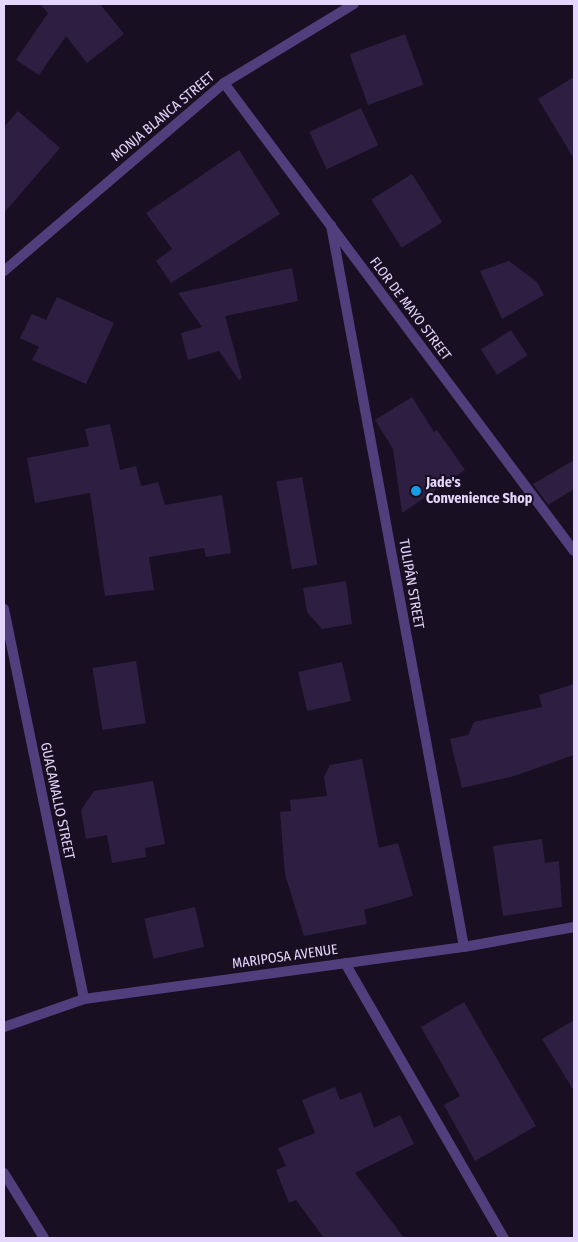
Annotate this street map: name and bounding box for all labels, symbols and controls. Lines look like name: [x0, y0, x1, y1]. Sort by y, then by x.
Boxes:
street label: MONJA BLANCA STREET: [108, 69, 218, 165]
street label: FLOR DE MAYO STREET: [366, 254, 454, 364]
place label: Jade's Convenience Shop: [426, 475, 532, 508]
marker: Jade's Convenience Shop: [410, 485, 422, 497]
street label: TULIPÁN STREET: [395, 538, 427, 630]
street label: GUACAMALLO STREET: [36, 741, 78, 861]
street label: MARIPOSA AVENUE: [231, 941, 339, 973]

